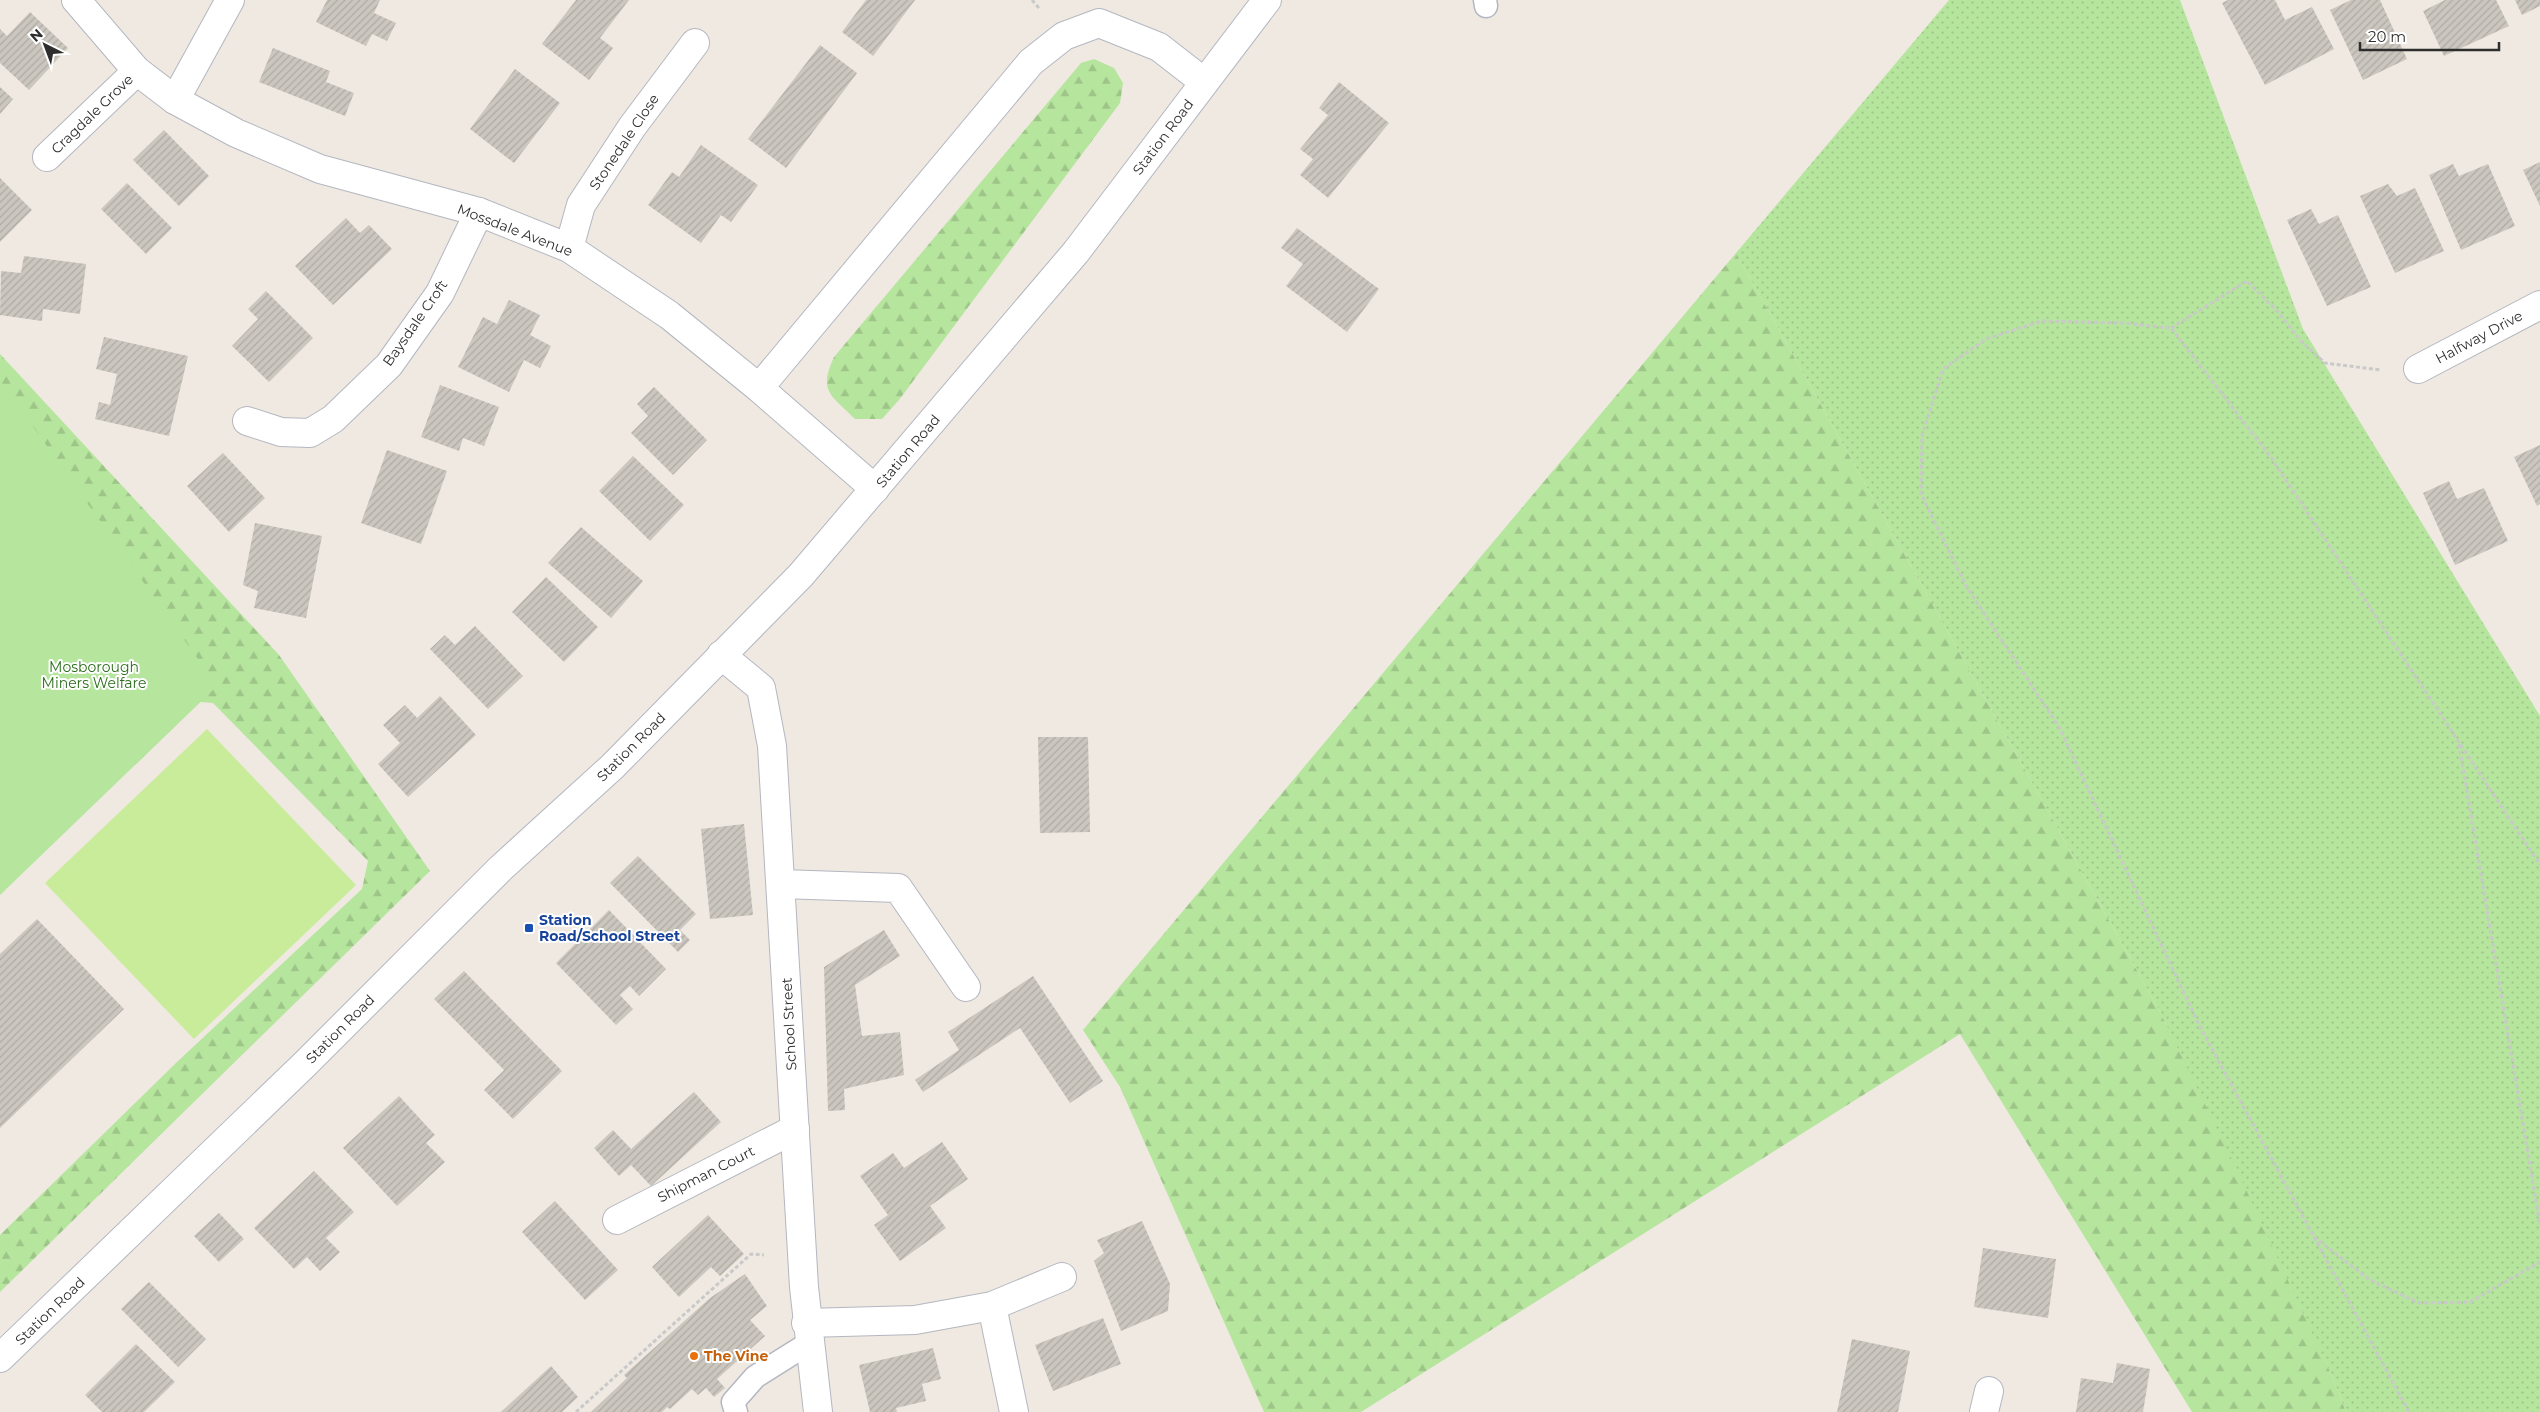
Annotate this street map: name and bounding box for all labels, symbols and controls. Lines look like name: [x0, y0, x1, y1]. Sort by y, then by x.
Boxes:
north arrow: [20, 20, 70, 70]
scale bar: [2360, 20, 2499, 52]
text: N: [26, 25, 47, 46]
text: 20 m: [2368, 27, 2406, 46]
street label: Cragdale Grove: [47, 70, 137, 158]
street label: Stonedale Close: [585, 90, 663, 194]
street label: Station Road: [1129, 96, 1197, 178]
street label: Mossdale Avenue: [455, 200, 575, 260]
street label: Baysdale Croft: [379, 276, 452, 370]
street label: Halfway Drive: [2432, 306, 2526, 368]
street label: Station Road: [872, 411, 944, 491]
park label: Mosborough Miners Welfare: [42, 658, 146, 692]
street label: Station Road: [593, 709, 669, 785]
place label: Station Road/School Street: [539, 911, 680, 945]
marker: Station Road/School Street: [523, 922, 535, 934]
street label: School Street: [778, 977, 800, 1071]
street label: Station Road: [302, 991, 378, 1067]
street label: Shipman Court: [654, 1142, 758, 1206]
street label: Station Road: [11, 1273, 89, 1349]
place label: The Vine: [704, 1347, 768, 1365]
marker: The Vine: [688, 1350, 700, 1362]

